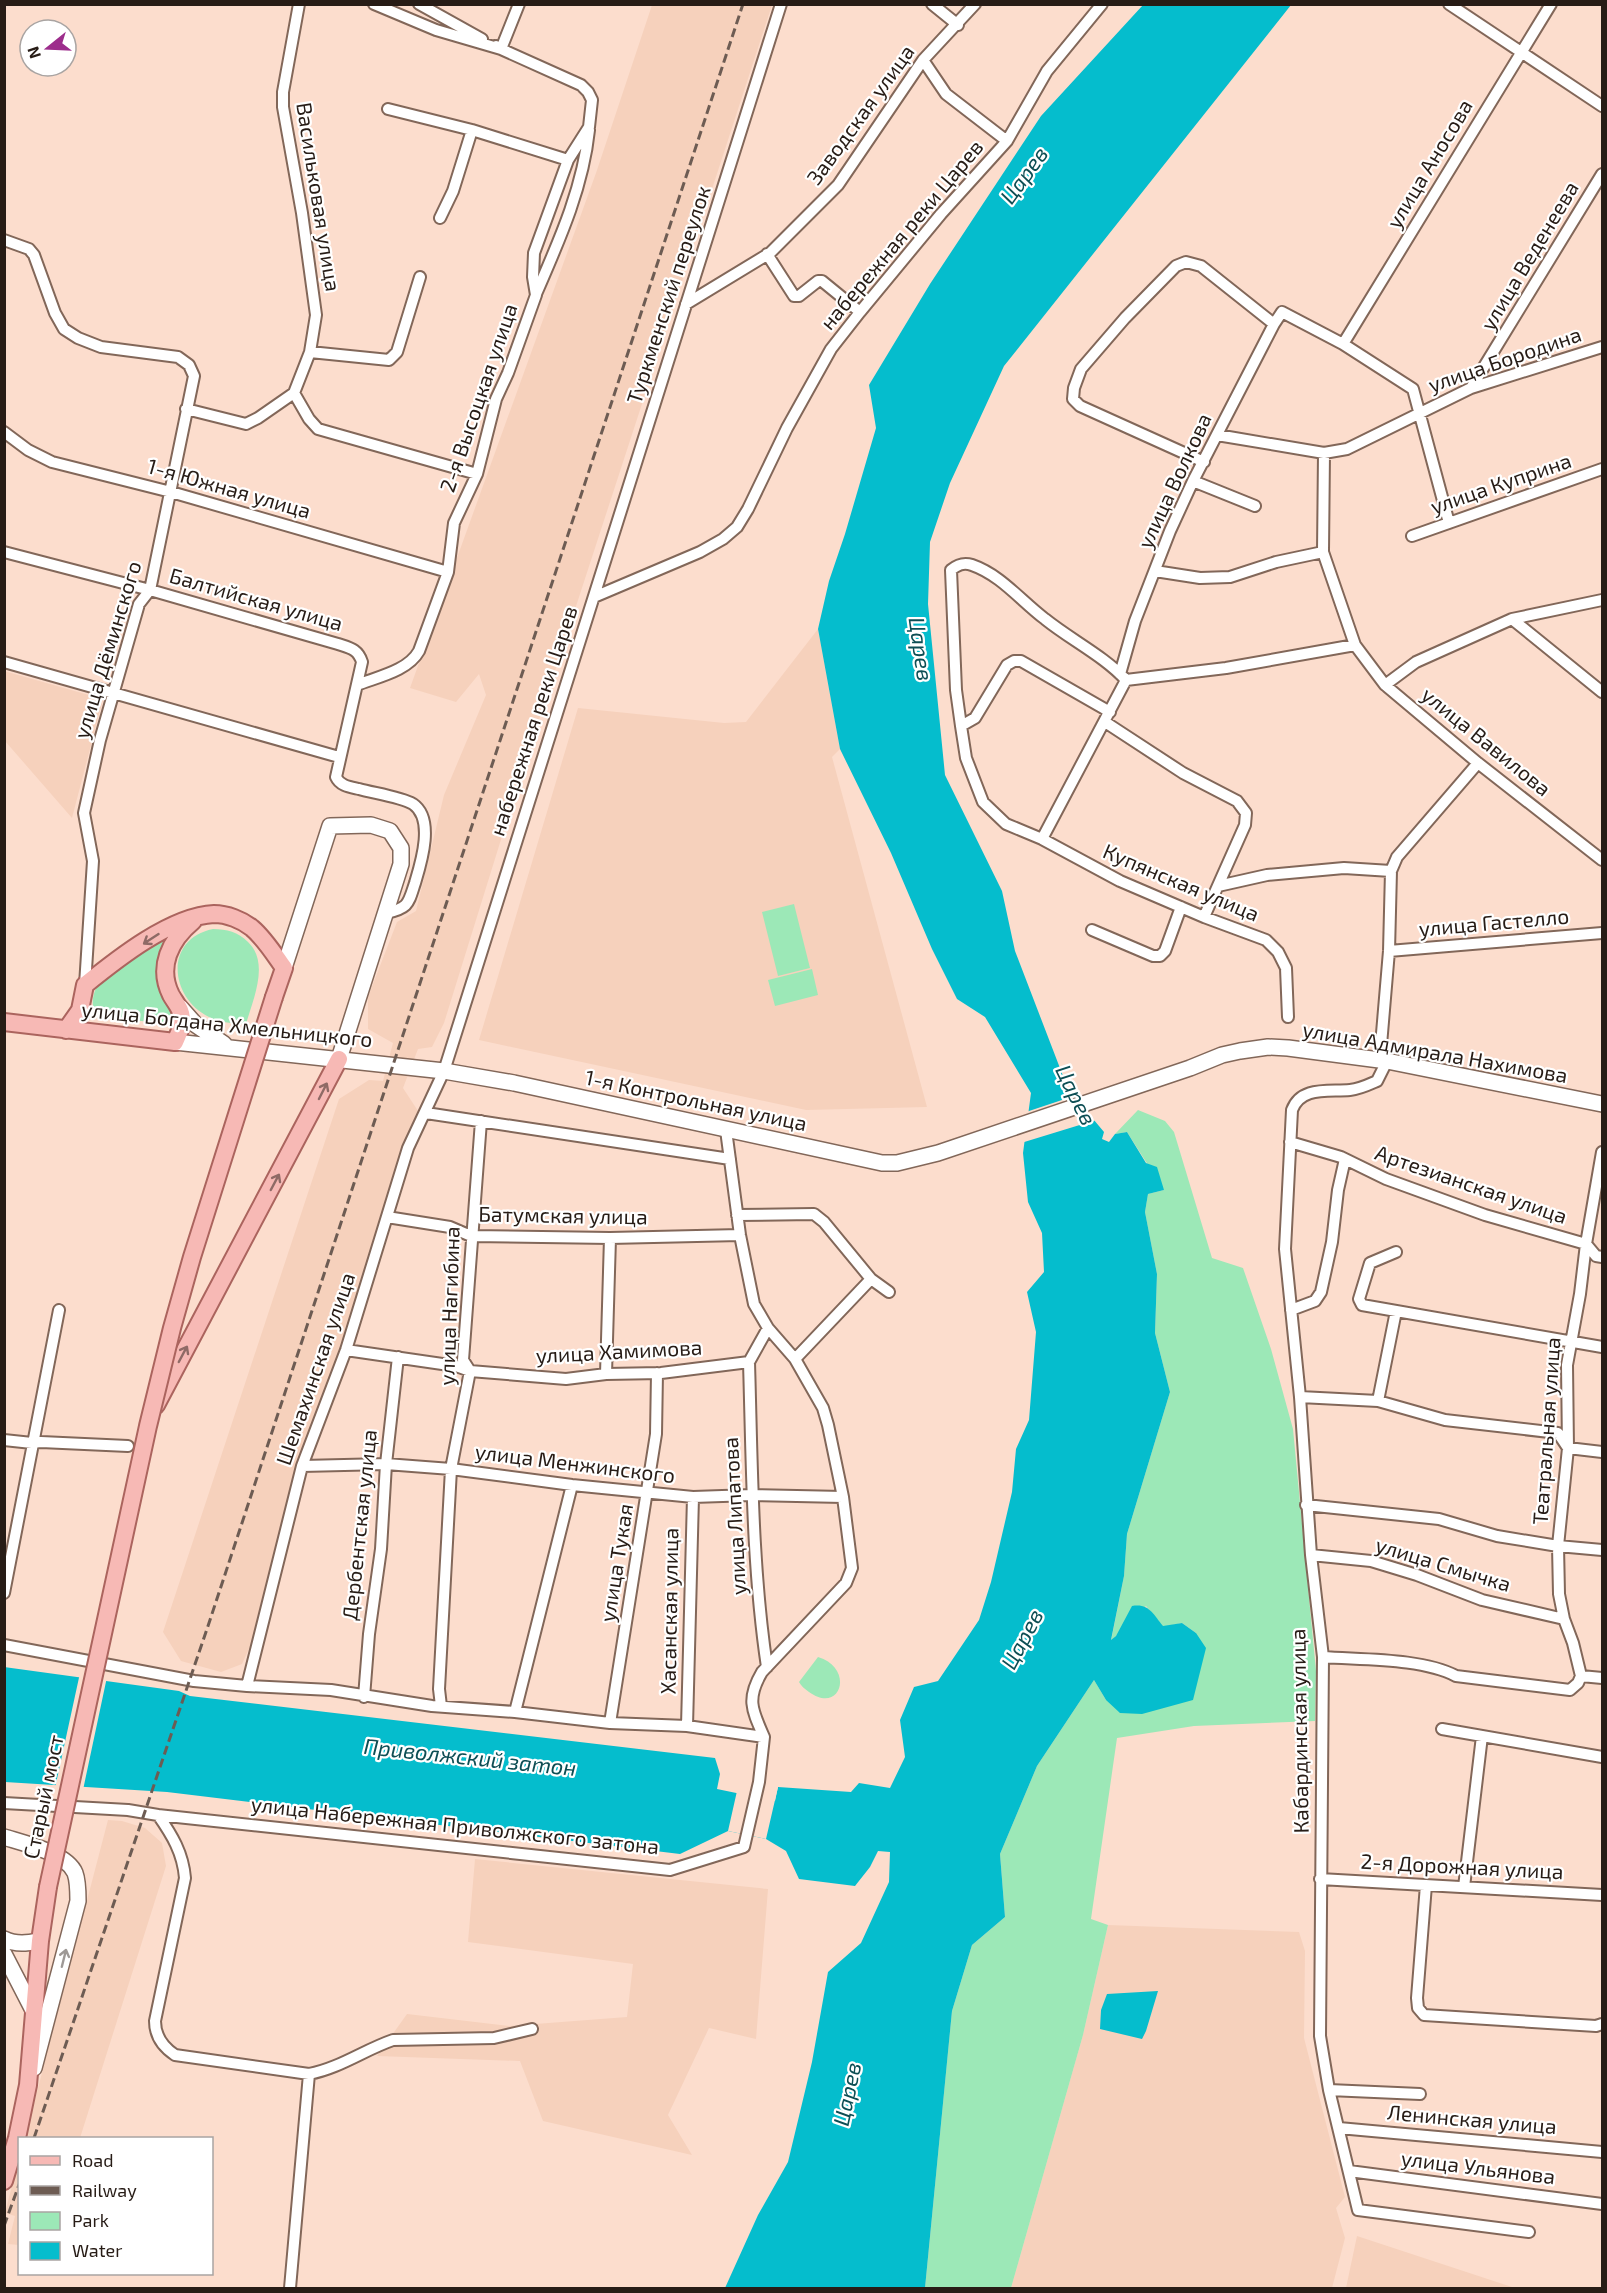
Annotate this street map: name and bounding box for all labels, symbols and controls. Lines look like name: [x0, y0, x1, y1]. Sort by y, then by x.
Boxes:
north arrow: [18, 18, 78, 78]
street label: Заводская улица: [801, 39, 920, 189]
text: N: [22, 44, 44, 61]
street label: улица Аносова: [1380, 94, 1478, 233]
street label: Васильковая улица: [291, 100, 347, 293]
street label: набережная реки Царев: [814, 134, 988, 334]
water label: Царев: [994, 141, 1053, 208]
street label: улица Веденеева: [1474, 176, 1584, 335]
street label: Туркменский переулок: [620, 182, 716, 407]
street label: 2-я Высоцкая улица: [434, 300, 523, 495]
street label: улица Бородина: [1425, 321, 1585, 397]
street label: улица Волкова: [1131, 409, 1217, 552]
street label: улица Куприна: [1427, 447, 1575, 519]
street label: 1-я Южная улица: [145, 452, 314, 524]
street label: улица Дёминского: [68, 558, 146, 742]
street label: Балтийская улица: [167, 562, 346, 636]
street label: набережная реки Царев: [484, 602, 582, 839]
water label: Царев: [905, 615, 939, 683]
street label: улица Вавилова: [1417, 681, 1557, 801]
street label: Купянская улица: [1099, 837, 1263, 927]
street label: улица Гастелло: [1418, 902, 1570, 942]
one-way arrow: [143, 933, 160, 945]
street label: улица Богдана Хмельницкого: [80, 996, 374, 1052]
street label: улица Адмирала Нахимова: [1301, 1016, 1570, 1088]
water label: Царев: [1051, 1060, 1103, 1129]
street label: 1-я Контрольная улица: [583, 1064, 809, 1136]
one-way arrow: [318, 1083, 329, 1101]
street label: Артезианская улица: [1372, 1139, 1571, 1229]
one-way arrow: [270, 1174, 281, 1192]
street label: Батумская улица: [478, 1201, 648, 1229]
street label: улица Нагибина: [433, 1226, 465, 1386]
street label: Шемахинская улица: [270, 1269, 360, 1468]
street label: улица Хамимова: [535, 1334, 703, 1368]
street label: Театральная улица: [1526, 1336, 1566, 1526]
one-way arrow: [178, 1346, 189, 1364]
street label: Дербентская улица: [336, 1428, 382, 1622]
street label: улица Липатова: [717, 1436, 751, 1596]
street label: улица Менжинского: [474, 1438, 677, 1488]
street label: улица Тукая: [594, 1502, 638, 1624]
street label: Хасанская улица: [655, 1528, 683, 1694]
street label: улица Смычка: [1372, 1531, 1514, 1597]
water label: Царев: [995, 1604, 1048, 1673]
street label: Кабардинская улица: [1284, 1628, 1314, 1834]
street label: Старый мост: [17, 1732, 68, 1861]
water label: Приволжский затон: [362, 1732, 578, 1780]
street label: улица Набережная Приволжского затона: [250, 1791, 660, 1859]
street label: 2-я Дорожная улица: [1360, 1848, 1564, 1884]
one-way arrow: [58, 1948, 70, 1967]
water label: Царев: [827, 2060, 865, 2128]
street label: Ленинская улица: [1386, 2099, 1558, 2139]
legend: [18, 2137, 213, 2275]
street label: улица Ульянова: [1400, 2145, 1557, 2189]
text: Road: [72, 2149, 113, 2171]
text: Railway: [72, 2179, 137, 2201]
text: Park: [72, 2209, 109, 2231]
text: Water: [72, 2239, 122, 2261]

